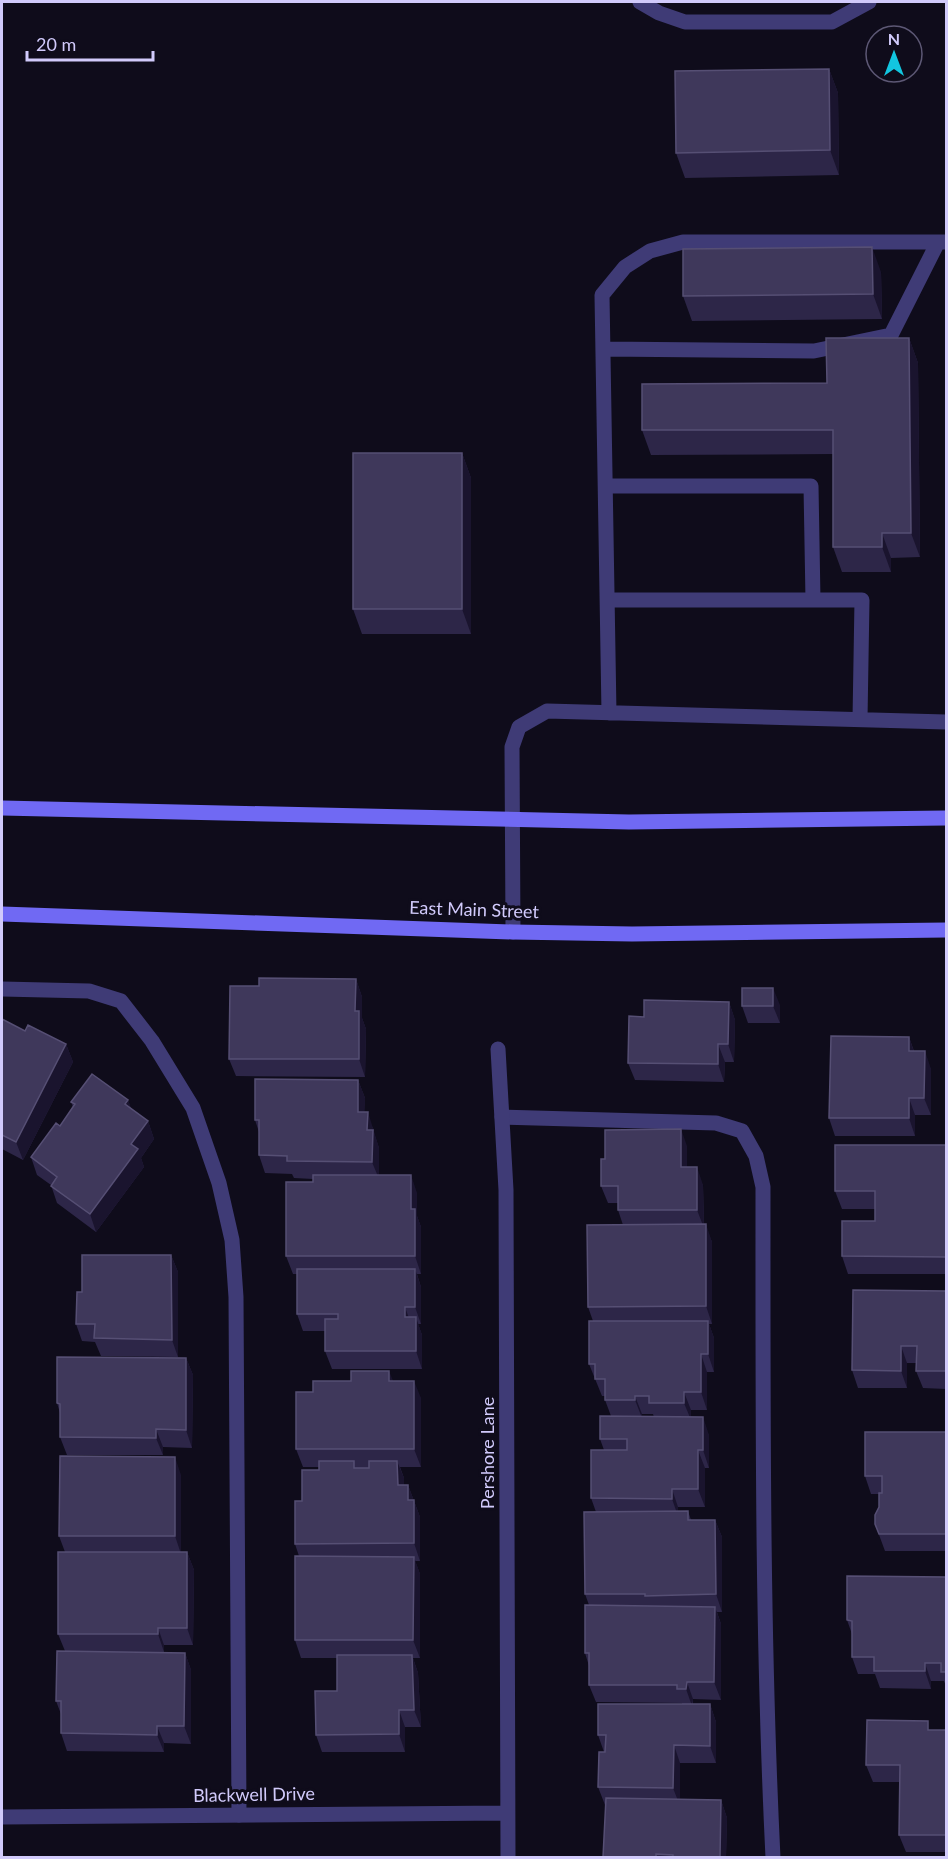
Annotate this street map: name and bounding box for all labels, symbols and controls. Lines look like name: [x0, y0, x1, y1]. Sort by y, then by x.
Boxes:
scale bar: [27, 24, 153, 62]
north arrow: [864, 24, 924, 84]
text: N: [888, 29, 900, 48]
text: 20 m: [36, 33, 76, 55]
street label: East Main Street: [409, 896, 540, 922]
street label: Pershore Lane: [476, 1397, 498, 1509]
street label: Blackwell Drive: [193, 1782, 315, 1806]

